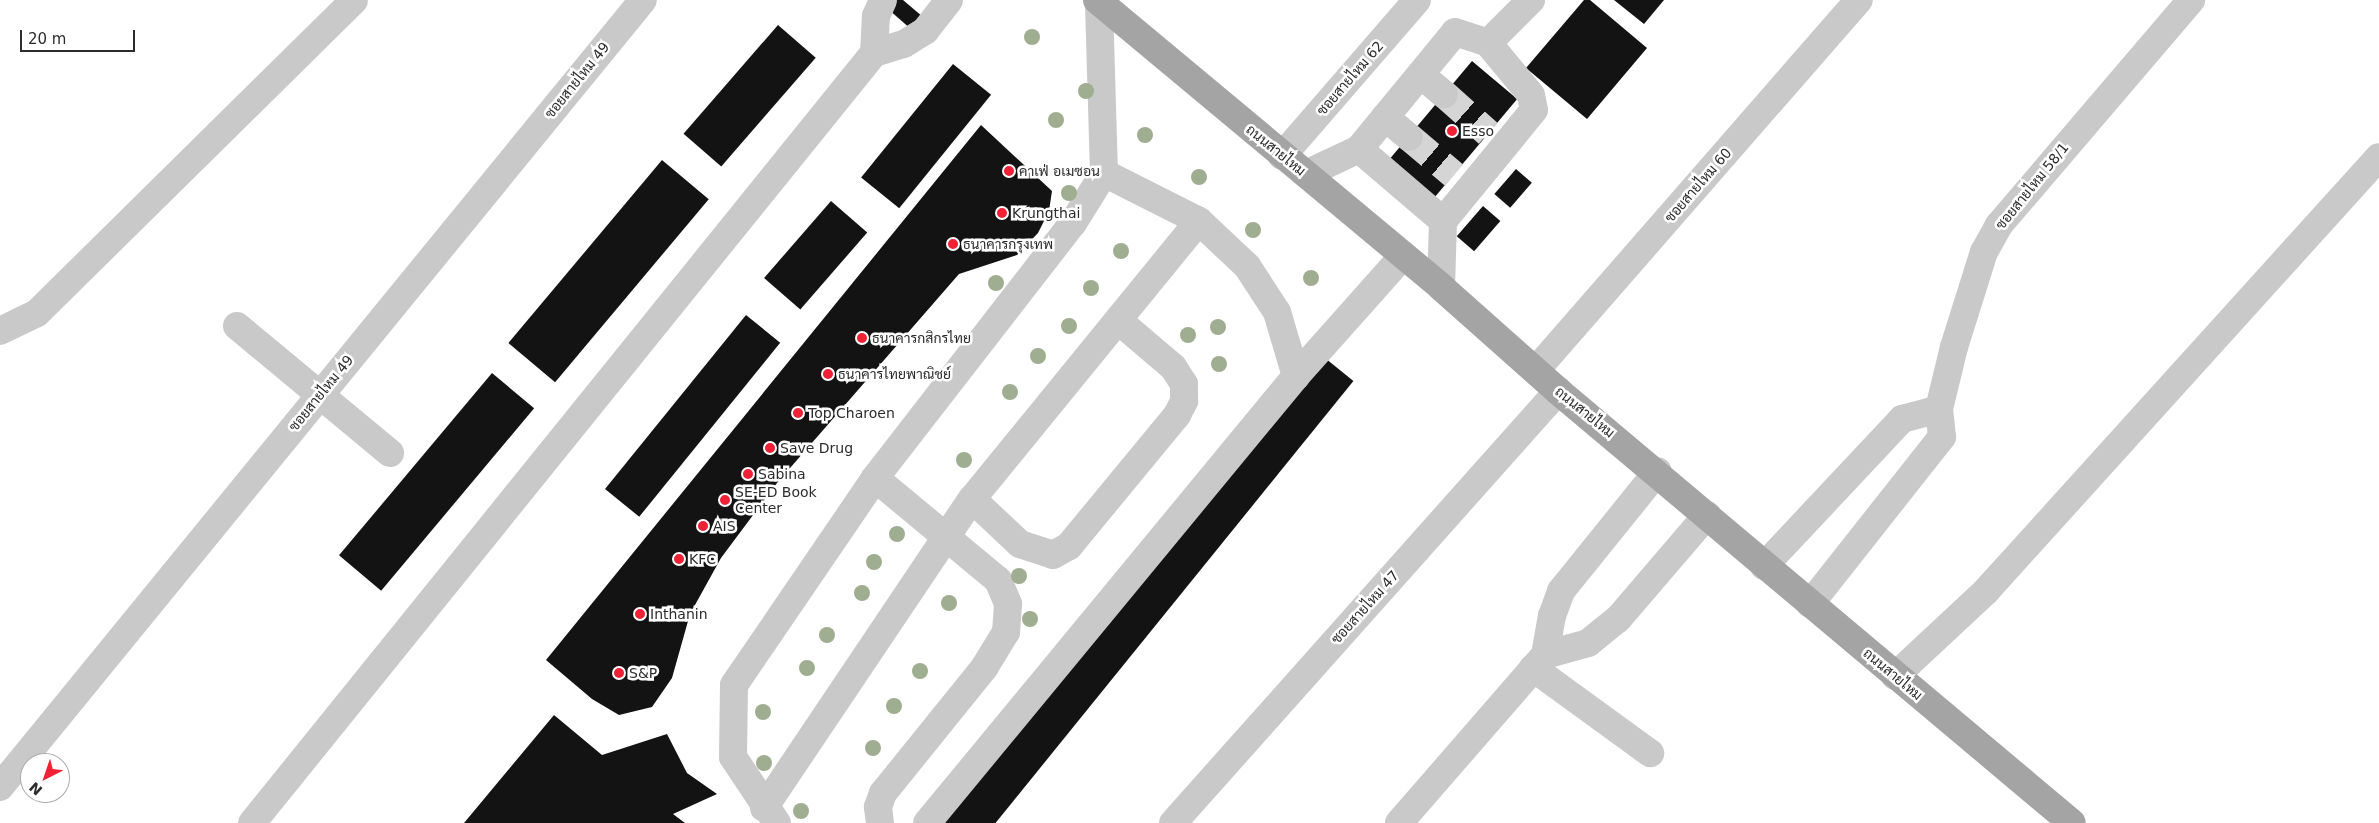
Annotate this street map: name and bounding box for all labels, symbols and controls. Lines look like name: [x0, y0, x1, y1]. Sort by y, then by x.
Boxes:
scale bar: [22, 20, 138, 52]
text: 20 m: [28, 30, 66, 48]
street label: ซอยสายไหม 62: [1313, 37, 1387, 119]
street label: ซอยสายไหม 49: [541, 39, 613, 121]
street label: ถนนสายไหม: [1243, 121, 1309, 179]
place label: Esso: [1462, 123, 1494, 139]
marker: Esso: [1446, 125, 1458, 137]
street label: ซอยสายไหม 58/1: [1992, 139, 2072, 233]
street label: ซอยสายไหม 60: [1661, 144, 1735, 226]
place label: คาเฟ่ อเมซอน: [1019, 163, 1100, 179]
marker: คาเฟ่ อเมซอน: [1003, 165, 1015, 177]
place label: Krungthai: [1012, 205, 1080, 221]
marker: Krungthai: [996, 207, 1008, 219]
place label: ธนาคารกรุงเทพ: [963, 236, 1053, 252]
marker: ธนาคารกรุงเทพ: [947, 238, 959, 250]
place label: ธนาคารกสิกรไทย: [872, 330, 971, 346]
marker: ธนาคารกสิกรไทย: [856, 332, 868, 344]
street label: ซอยสายไหม 49: [285, 352, 357, 434]
place label: ธนาคารไทยพาณิชย์: [838, 366, 951, 382]
marker: ธนาคารไทยพาณิชย์: [822, 368, 834, 380]
street label: ถนนสายไหม: [1552, 383, 1618, 441]
place label: Top Charoen: [808, 405, 895, 421]
marker: Top Charoen: [792, 407, 804, 419]
place label: Save Drug: [780, 440, 853, 456]
marker: Save Drug: [764, 442, 776, 454]
place label: Sabina: [758, 466, 806, 482]
marker: Sabina: [742, 468, 754, 480]
place label: SE-ED Book Center: [735, 484, 817, 516]
marker: SE-ED Book Center: [719, 494, 731, 506]
place label: AIS: [713, 518, 736, 534]
marker: AIS: [697, 520, 709, 532]
place label: KFC: [689, 551, 716, 567]
marker: KFC: [673, 553, 685, 565]
street label: ซอยสายไหม 47: [1328, 567, 1402, 647]
place label: Inthanin: [650, 606, 708, 622]
marker: Inthanin: [634, 608, 646, 620]
street label: ถนนสายไหม: [1860, 644, 1926, 704]
place label: S&P: [629, 665, 657, 681]
marker: S&P: [613, 667, 625, 679]
north arrow: [20, 753, 70, 803]
text: N: [26, 779, 45, 798]

